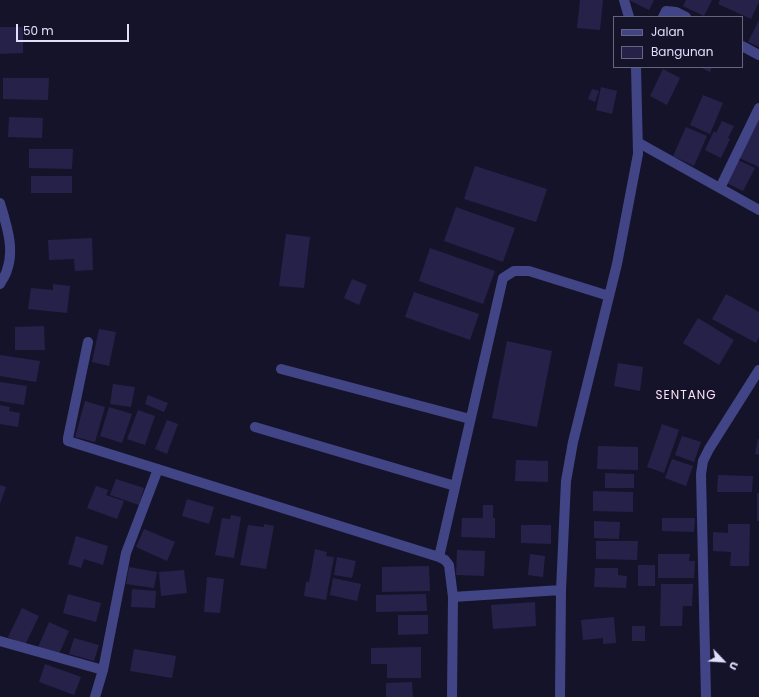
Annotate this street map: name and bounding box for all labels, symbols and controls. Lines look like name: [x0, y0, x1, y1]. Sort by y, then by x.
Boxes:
scale bar: [18, 16, 131, 42]
legend: [613, 16, 743, 68]
text: 50 m: [23, 22, 54, 39]
text: Jalan: [651, 23, 684, 40]
text: Bangunan: [651, 43, 713, 60]
district label: SENTANG: [656, 389, 716, 403]
north arrow: [703, 641, 743, 681]
text: U: [725, 659, 743, 673]

